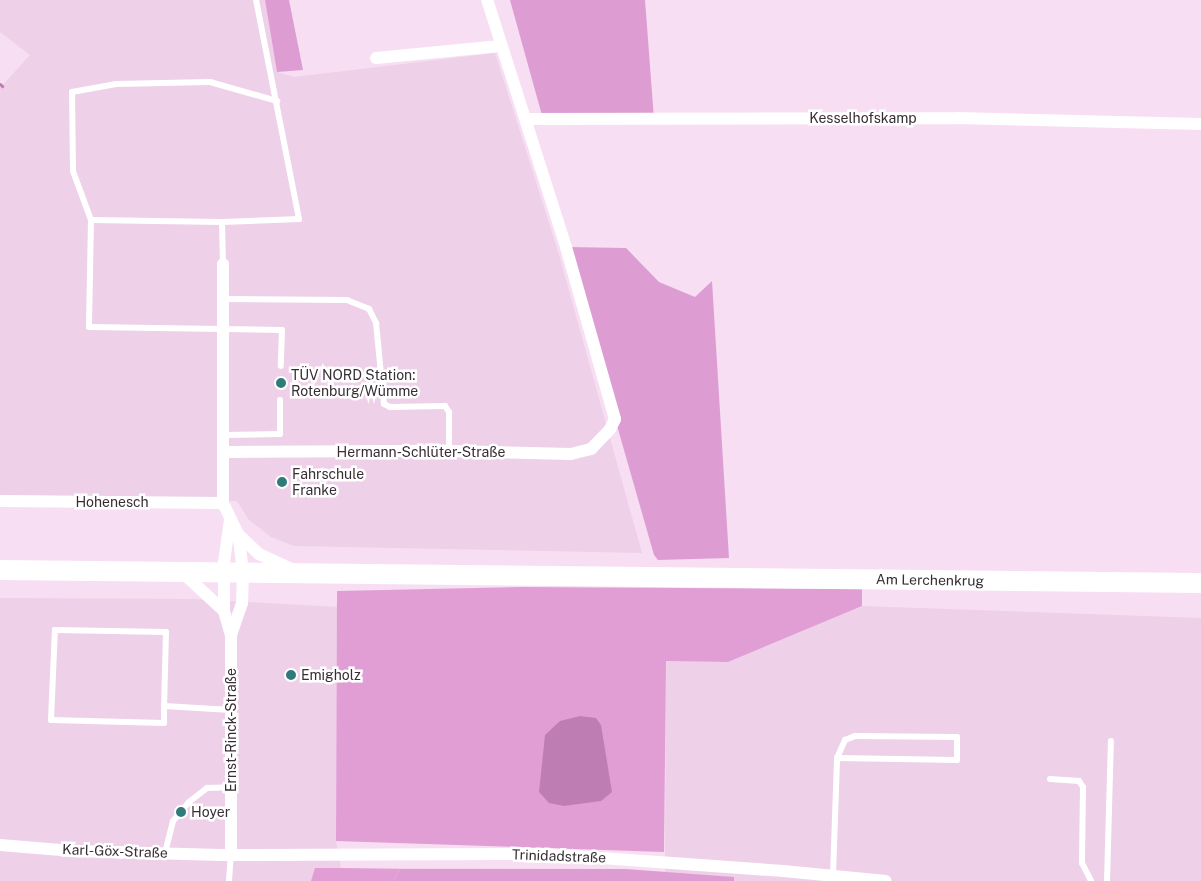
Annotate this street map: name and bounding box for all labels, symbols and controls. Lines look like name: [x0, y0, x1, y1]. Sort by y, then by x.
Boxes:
street label: Kesselhofskamp: [809, 110, 917, 126]
place label: TÜV NORD Station: Rotenburg/Wümme: [291, 367, 418, 400]
marker: TÜV NORD Station: Rotenburg/Wümme: [275, 377, 287, 389]
street label: Hermann-Schlüter-Straße: [337, 444, 505, 460]
place label: Fahrschule Franke: [292, 466, 364, 498]
marker: Fahrschule Franke: [276, 476, 288, 488]
street label: Hohenesch: [75, 494, 149, 510]
street label: Am Lerchenkrug: [876, 571, 984, 589]
place label: Emigholz: [301, 667, 361, 683]
street label: Ernst-Rinck-Straße: [223, 668, 239, 792]
marker: Emigholz: [285, 669, 297, 681]
place label: Hoyer: [191, 804, 230, 820]
marker: Hoyer: [175, 806, 187, 818]
street label: Karl-Göx-Straße: [62, 841, 168, 861]
street label: Trinidadstraße: [512, 846, 606, 866]

